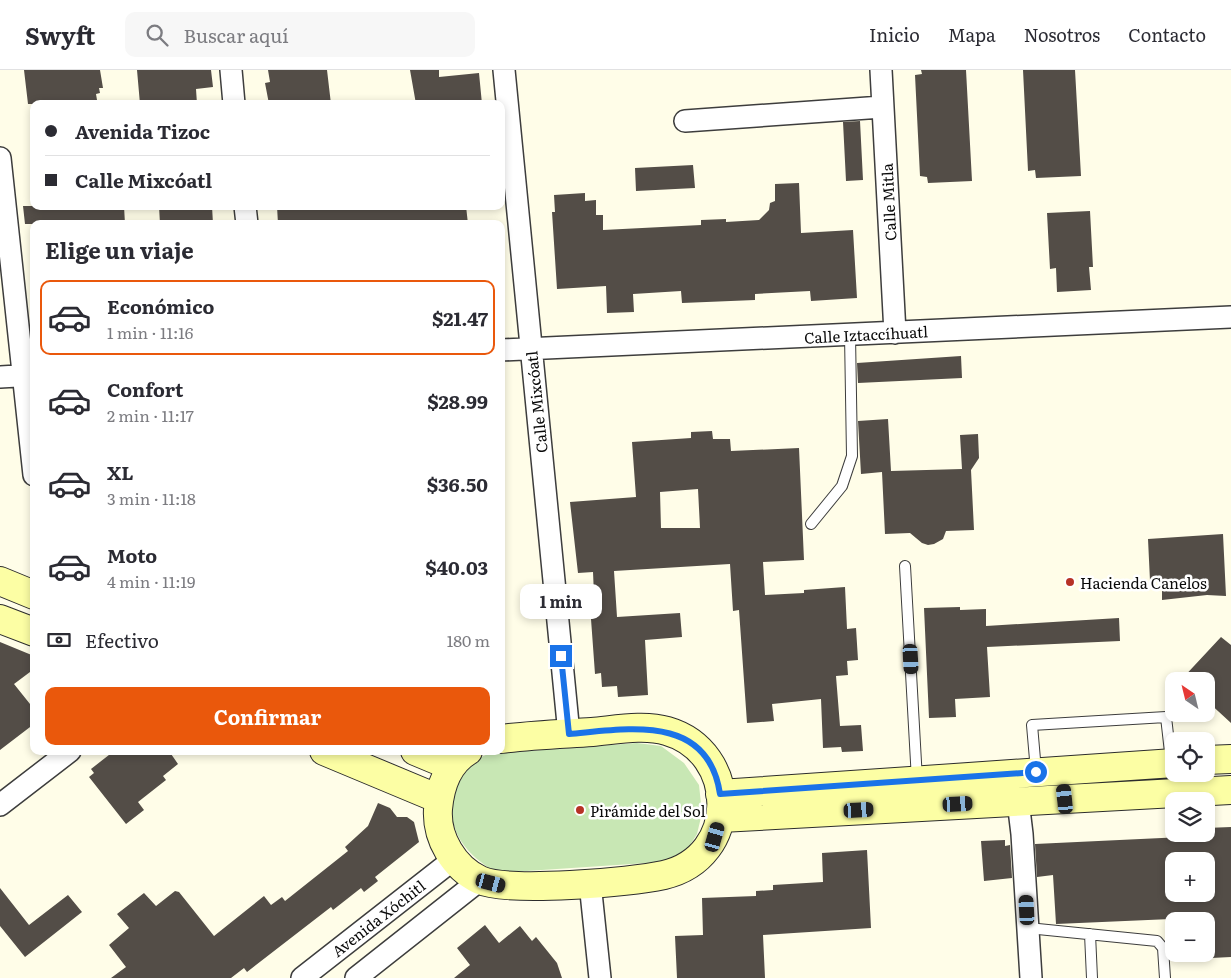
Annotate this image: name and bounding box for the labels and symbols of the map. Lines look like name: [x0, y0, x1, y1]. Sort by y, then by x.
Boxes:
street label: Calle Mitla: [874, 162, 902, 241]
street label: Calle Iztaccíhuatl: [803, 319, 929, 349]
street label: Calle Mixcóatl: [519, 350, 553, 454]
place label: Hacienda Canelos: [1080, 571, 1207, 594]
marker: Hacienda Canelos: [1064, 576, 1076, 588]
callout: 1 min: [520, 584, 602, 618]
car: [902, 644, 919, 674]
route end: [550, 645, 572, 667]
north arrow: [1165, 672, 1215, 722]
route start: [1025, 761, 1047, 783]
car: [1055, 783, 1074, 815]
car: [942, 796, 973, 812]
place label: Pirámide del Sol: [590, 799, 706, 822]
car: [843, 802, 874, 818]
marker: Pirámide del Sol: [574, 804, 586, 816]
car: [703, 821, 726, 853]
car: [474, 872, 507, 894]
street label: Avenida Xóchitl: [326, 874, 430, 962]
car: [1018, 895, 1035, 925]

